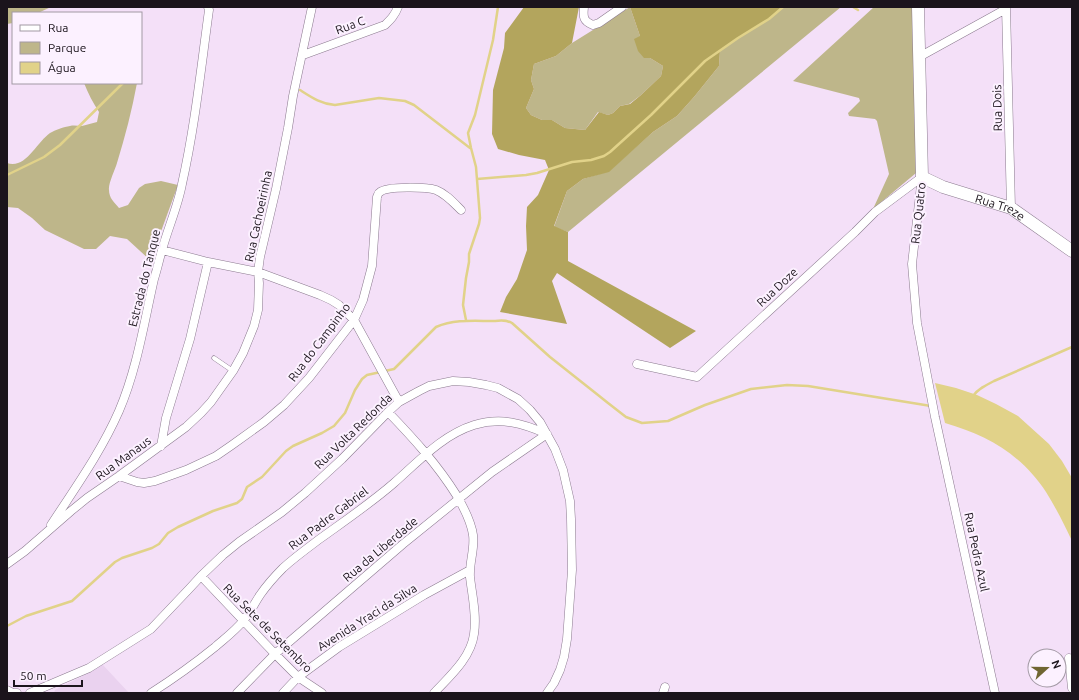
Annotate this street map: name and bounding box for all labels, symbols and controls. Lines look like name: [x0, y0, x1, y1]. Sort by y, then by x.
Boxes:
legend: [12, 12, 142, 84]
street label: Rua C: [333, 13, 367, 36]
text: Rua: [48, 21, 69, 34]
text: Parque: [48, 41, 86, 54]
text: Água: [48, 61, 76, 74]
street label: Rua Dois: [990, 84, 1004, 132]
street label: Rua Cachoeirinha: [242, 169, 274, 263]
street label: Rua Quatro: [908, 182, 928, 244]
street label: Rua Treze: [974, 191, 1028, 222]
street label: Estrada do Tanque: [126, 228, 162, 328]
street label: Rua Doze: [754, 265, 800, 309]
street label: Rua do Campinho: [285, 300, 353, 384]
street label: Rua Volta Redonda: [312, 391, 394, 471]
street label: Rua Manaus: [93, 434, 153, 482]
street label: Rua Padre Gabriel: [286, 484, 370, 552]
street label: Rua Pedra Azul: [962, 511, 992, 593]
street label: Rua da Liberdade: [340, 514, 420, 584]
street label: Rua Sete de Setembro: [221, 581, 315, 675]
street label: Avenida Yraci da Silva: [315, 581, 419, 653]
north arrow: [1027, 648, 1067, 688]
text: N: [1049, 658, 1063, 670]
scale bar: [14, 662, 82, 688]
text: 50 m: [20, 669, 47, 682]

